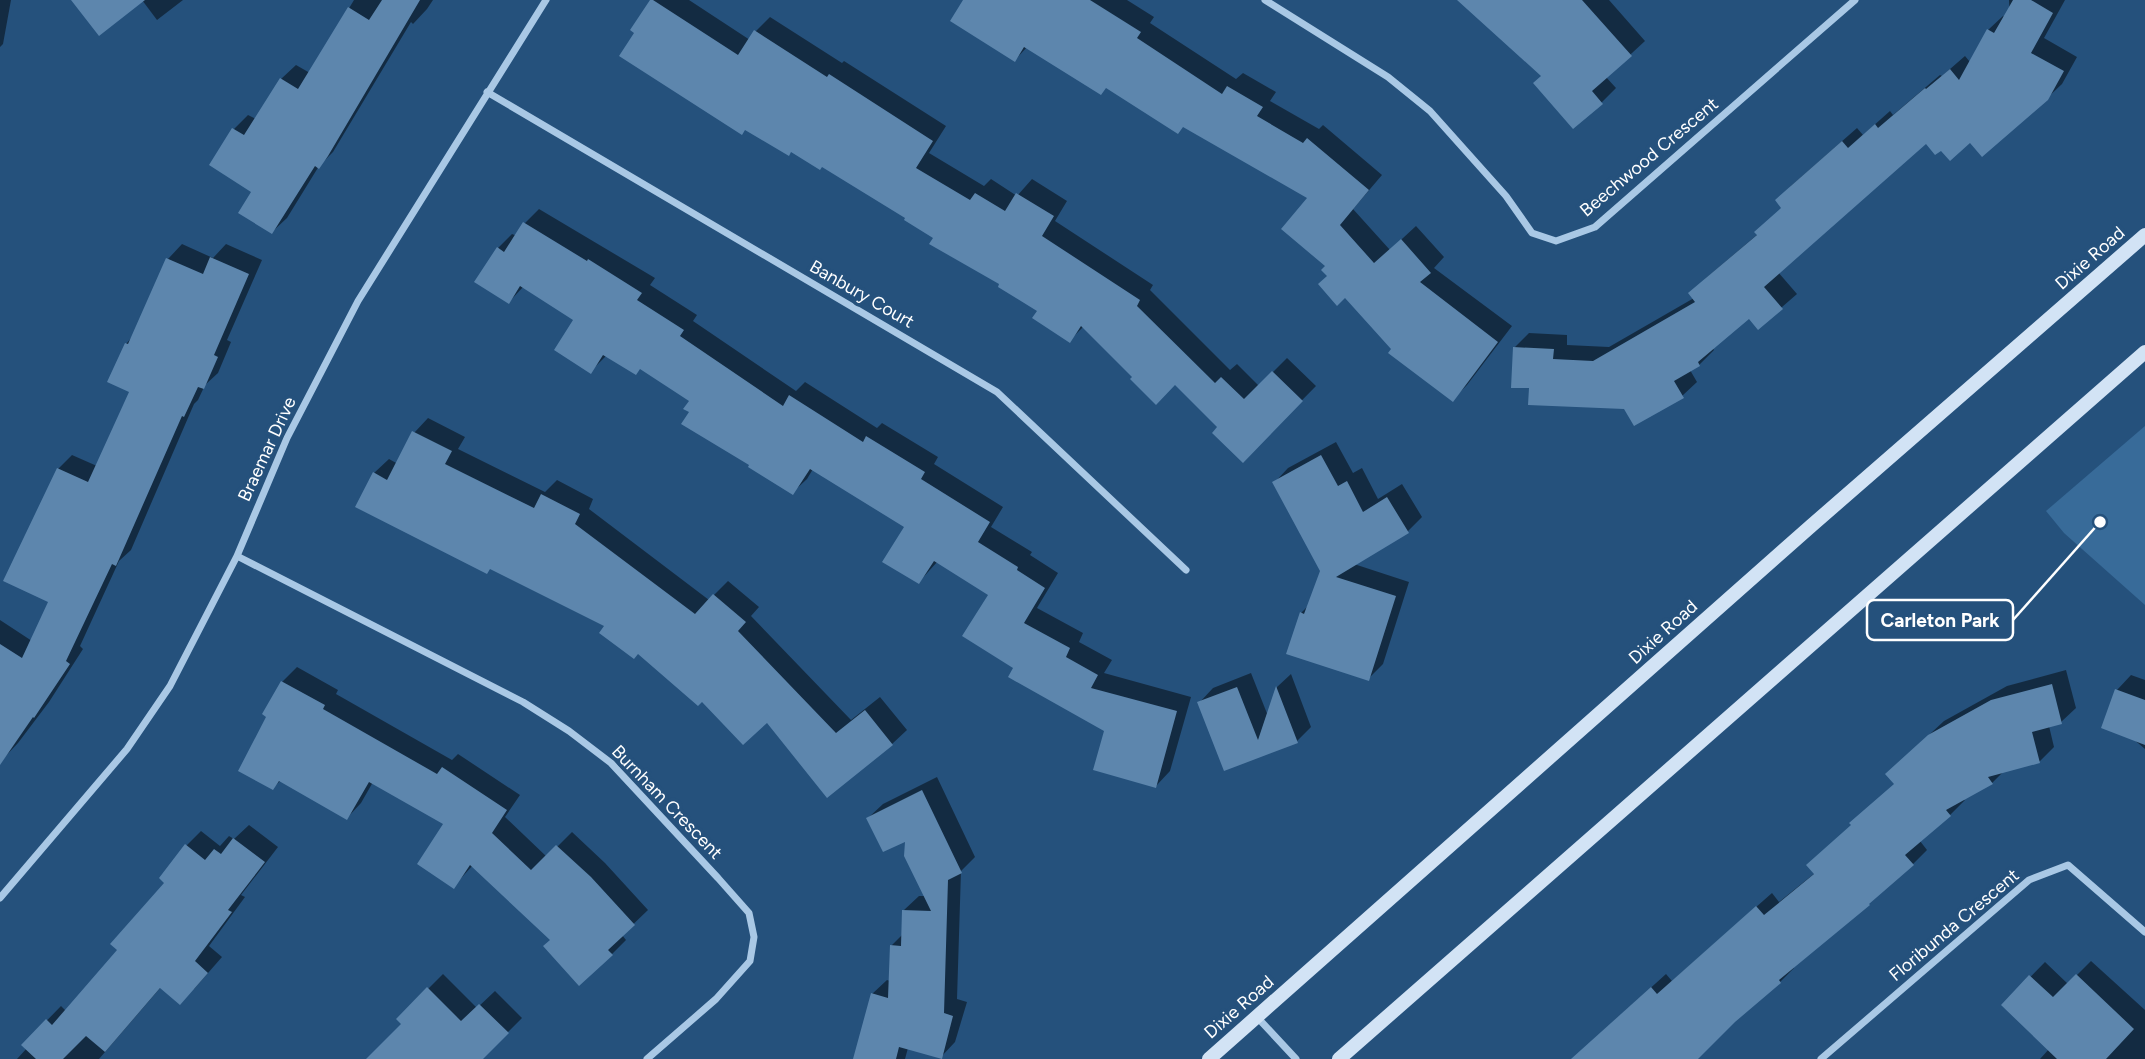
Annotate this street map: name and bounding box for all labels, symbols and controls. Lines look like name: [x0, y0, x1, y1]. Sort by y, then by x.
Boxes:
street label: Beechwood Crescent: [1575, 93, 1723, 221]
street label: Dixie Road: [2051, 222, 2129, 294]
street label: Banbury Court: [806, 255, 918, 333]
street label: Braemar Drive: [233, 393, 301, 505]
street label: Dixie Road: [1624, 595, 1702, 669]
callout: Carleton Park: [1867, 600, 2013, 640]
text: Carleton Park: [1881, 609, 2000, 632]
street label: Burnham Crescent: [607, 740, 727, 864]
street label: Floribunda Crescent: [1885, 864, 2024, 986]
street label: Dixie Road: [1200, 971, 1278, 1043]

